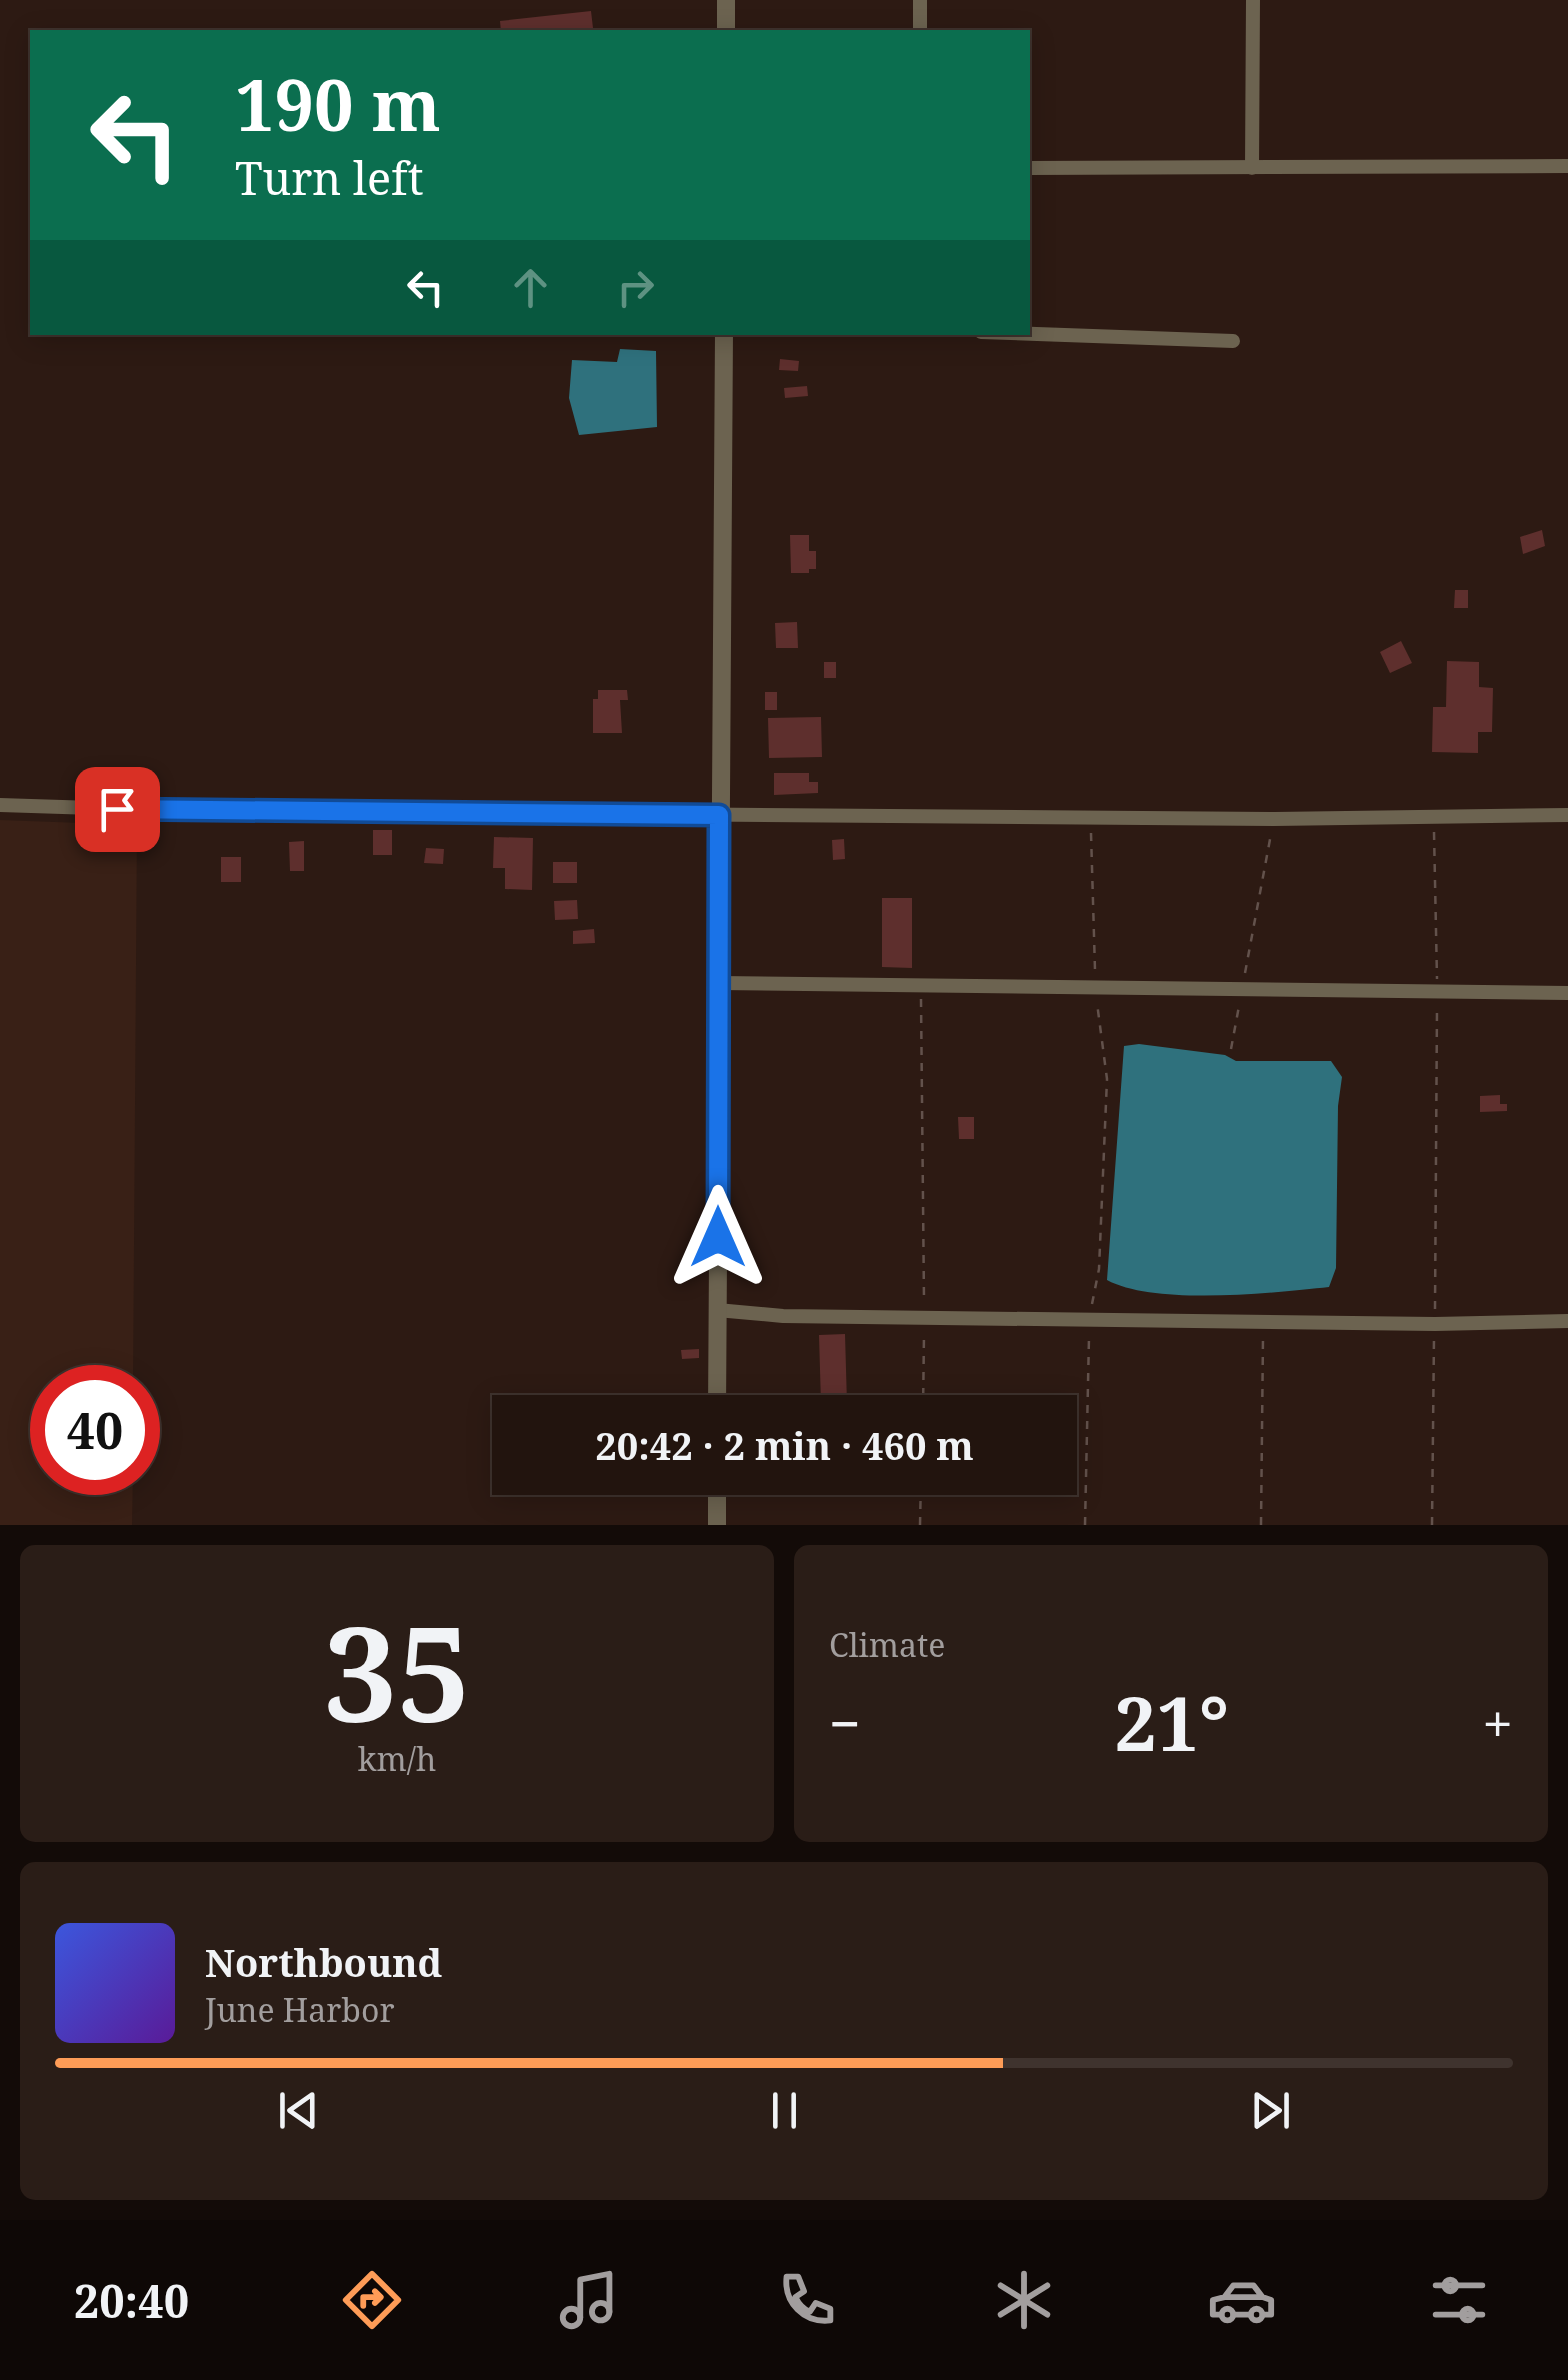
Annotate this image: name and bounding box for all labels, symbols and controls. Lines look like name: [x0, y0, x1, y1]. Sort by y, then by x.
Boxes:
text: 190 m: [235, 56, 441, 152]
icon: left: [70, 70, 200, 200]
text: Turn left: [235, 147, 424, 208]
icon: left: [398, 260, 453, 315]
icon: ahead: [503, 260, 558, 315]
icon: right: [608, 260, 663, 315]
pin: [75, 767, 160, 852]
icon: arrive: [90, 782, 145, 837]
position arrow: [666, 1185, 770, 1289]
speed limit sign: 40: [30, 1365, 160, 1495]
text: 20:42 · 2 min · 460 m: [595, 1419, 974, 1471]
text: 35: [324, 1583, 470, 1760]
text: Climate: [829, 1623, 945, 1666]
text: 21°: [1114, 1671, 1229, 1773]
text: −: [829, 1685, 861, 1760]
text: +: [1482, 1685, 1513, 1760]
text: km/h: [358, 1737, 436, 1780]
text: Northbound: [205, 1936, 442, 1988]
text: June Harbor: [205, 1988, 394, 2031]
icon: previous: [271, 2083, 326, 2138]
icon: pause: [757, 2083, 812, 2138]
icon: next: [1243, 2083, 1298, 2138]
icon: directions: [337, 2265, 407, 2335]
icon: music: [554, 2265, 624, 2335]
icon: phone: [772, 2265, 842, 2335]
icon: climate: [989, 2265, 1059, 2335]
icon: car: [1207, 2265, 1277, 2335]
icon: filters: [1424, 2265, 1494, 2335]
text: 20:40: [74, 2270, 189, 2331]

